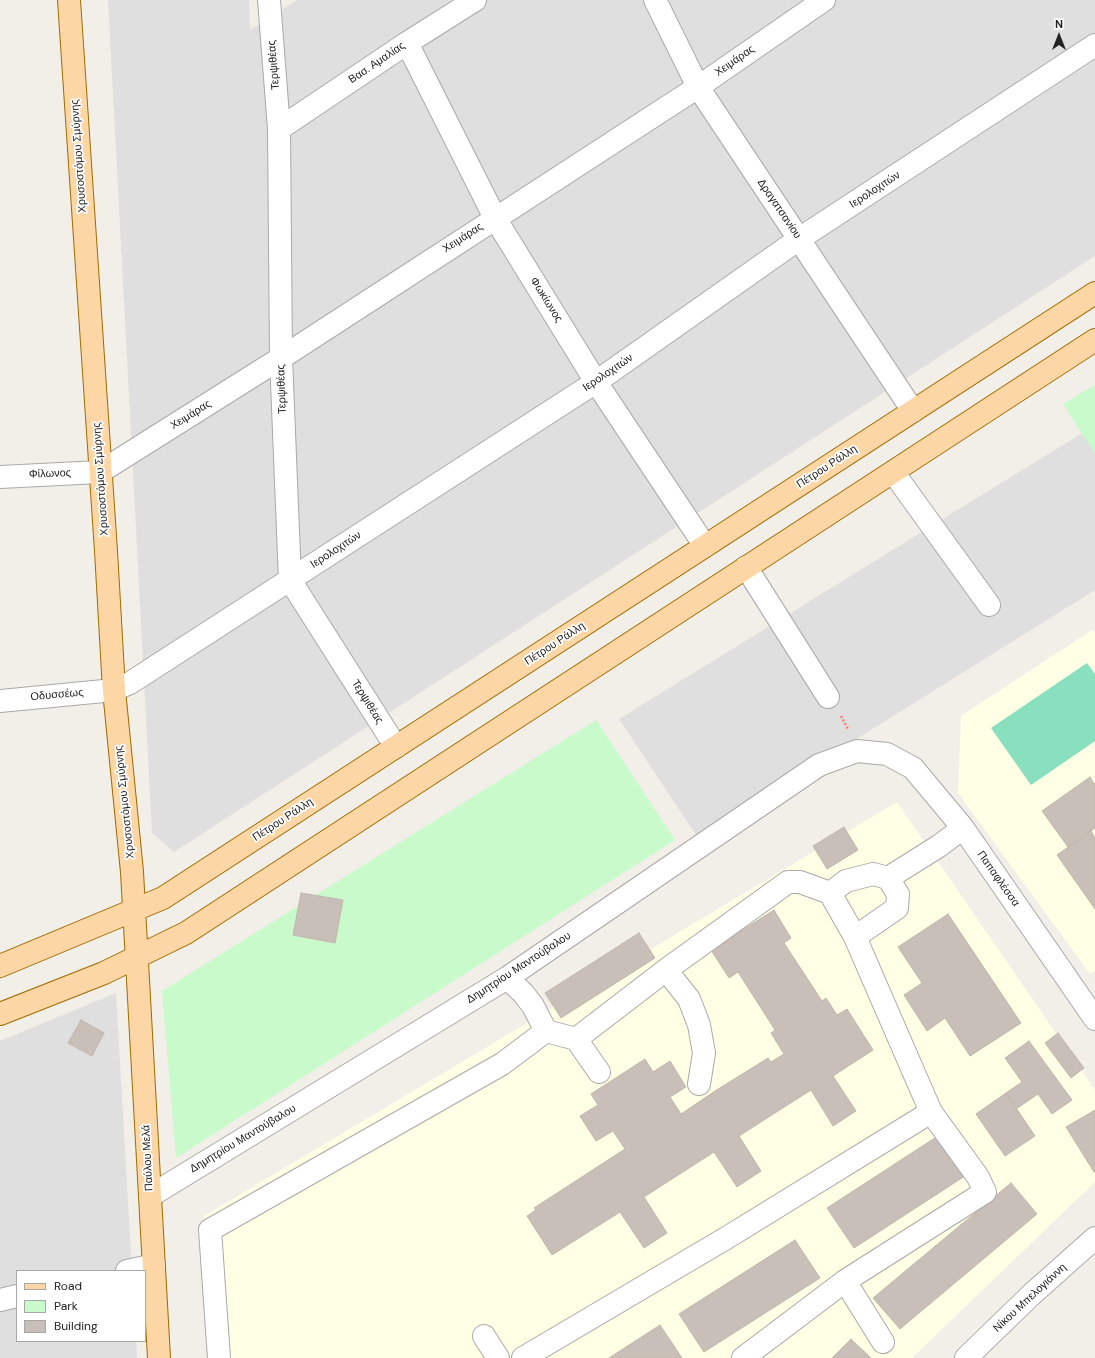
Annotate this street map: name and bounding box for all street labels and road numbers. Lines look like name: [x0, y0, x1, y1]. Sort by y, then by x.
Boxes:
street label: Βασ. Αμαλίας: [346, 39, 408, 87]
street label: Τερψιθέας: [265, 40, 283, 90]
street label: Χειμάρας: [713, 43, 757, 79]
street label: Χρυσοστόμου Σμύρνης: [68, 99, 90, 213]
street label: Ιερολοχιτών: [847, 169, 903, 211]
street label: Δραγατσανίου: [754, 177, 804, 241]
street label: Χειμάρας: [440, 220, 486, 256]
street label: Φωκίωνος: [527, 275, 565, 325]
street label: Ιερολοχιτών: [580, 351, 636, 395]
street label: Τερψιθέας: [275, 364, 289, 414]
street label: Χειμάρας: [168, 397, 214, 433]
street label: Χρυσοστόμου Σμύρνης: [90, 422, 112, 536]
street label: Πέτρου Ράλλη: [794, 443, 860, 491]
street label: Φίλωνος: [29, 467, 71, 481]
street label: Ιερολοχιτών: [308, 529, 364, 571]
street label: Πέτρου Ράλλη: [522, 620, 588, 668]
street label: Τερψιθέας: [348, 677, 386, 727]
street label: Οδυσσέως: [30, 686, 84, 704]
street label: Χρυσοστόμου Σμύρνης: [113, 745, 137, 859]
street label: Πέτρου Ράλλη: [250, 796, 316, 844]
street label: Παπαφλέσσα: [974, 849, 1022, 909]
street label: Δημητρίου Μαντούβαλου: [464, 929, 574, 1007]
street label: Δημητρίου Μαντούβαλου: [188, 1102, 298, 1176]
street label: Παύλου Μελά: [140, 1124, 156, 1192]
street label: Νίκου Μπελογιάννη: [991, 1261, 1069, 1335]

